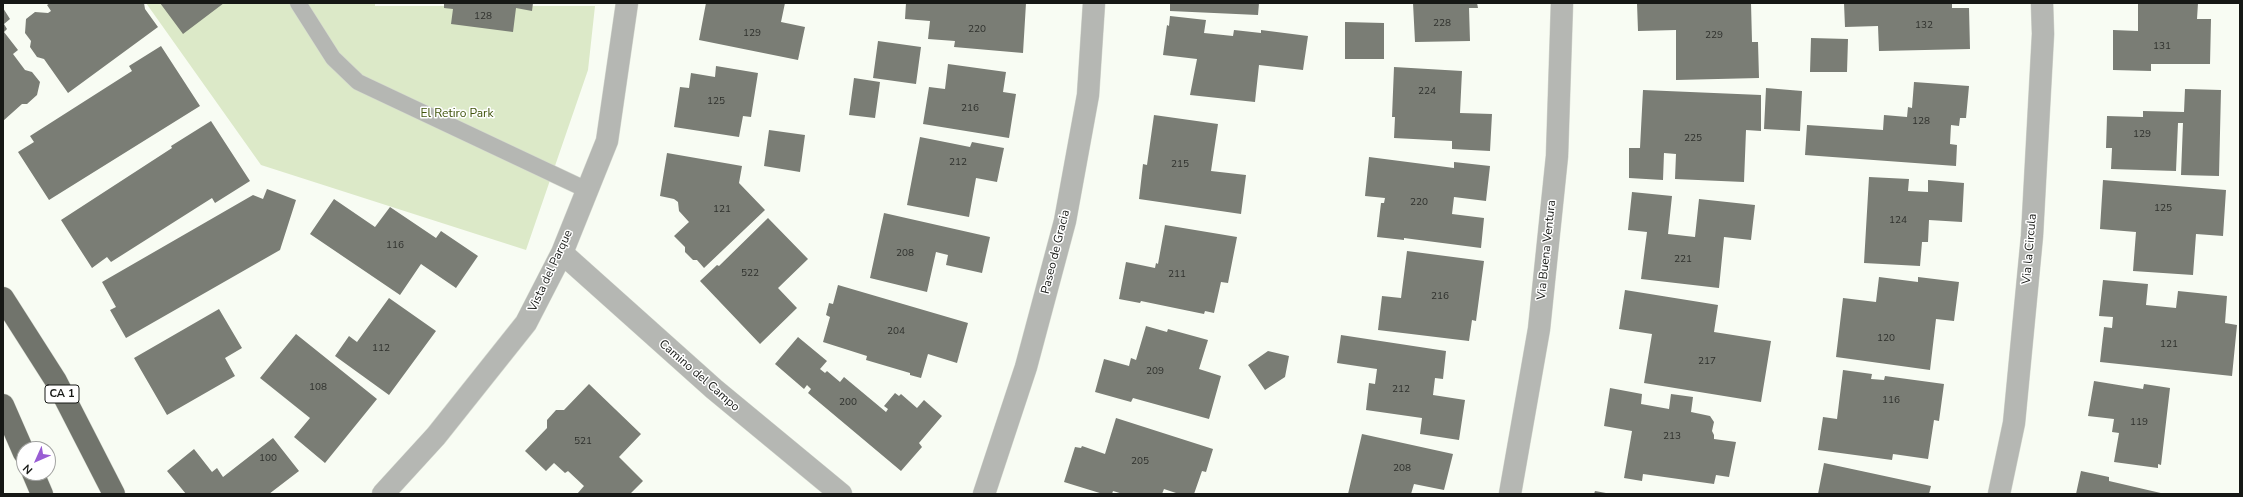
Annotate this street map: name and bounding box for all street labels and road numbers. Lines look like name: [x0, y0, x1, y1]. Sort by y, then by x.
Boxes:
street label: Via Buena Ventura: [1535, 199, 1559, 301]
street label: Paseo de Gracia: [1039, 209, 1073, 295]
street label: Via la Circula: [2020, 213, 2040, 285]
street label: Vista del Parque: [526, 228, 576, 314]
street label: Camino del Campo: [656, 337, 742, 415]
road number: CA 1: [45, 385, 79, 403]

